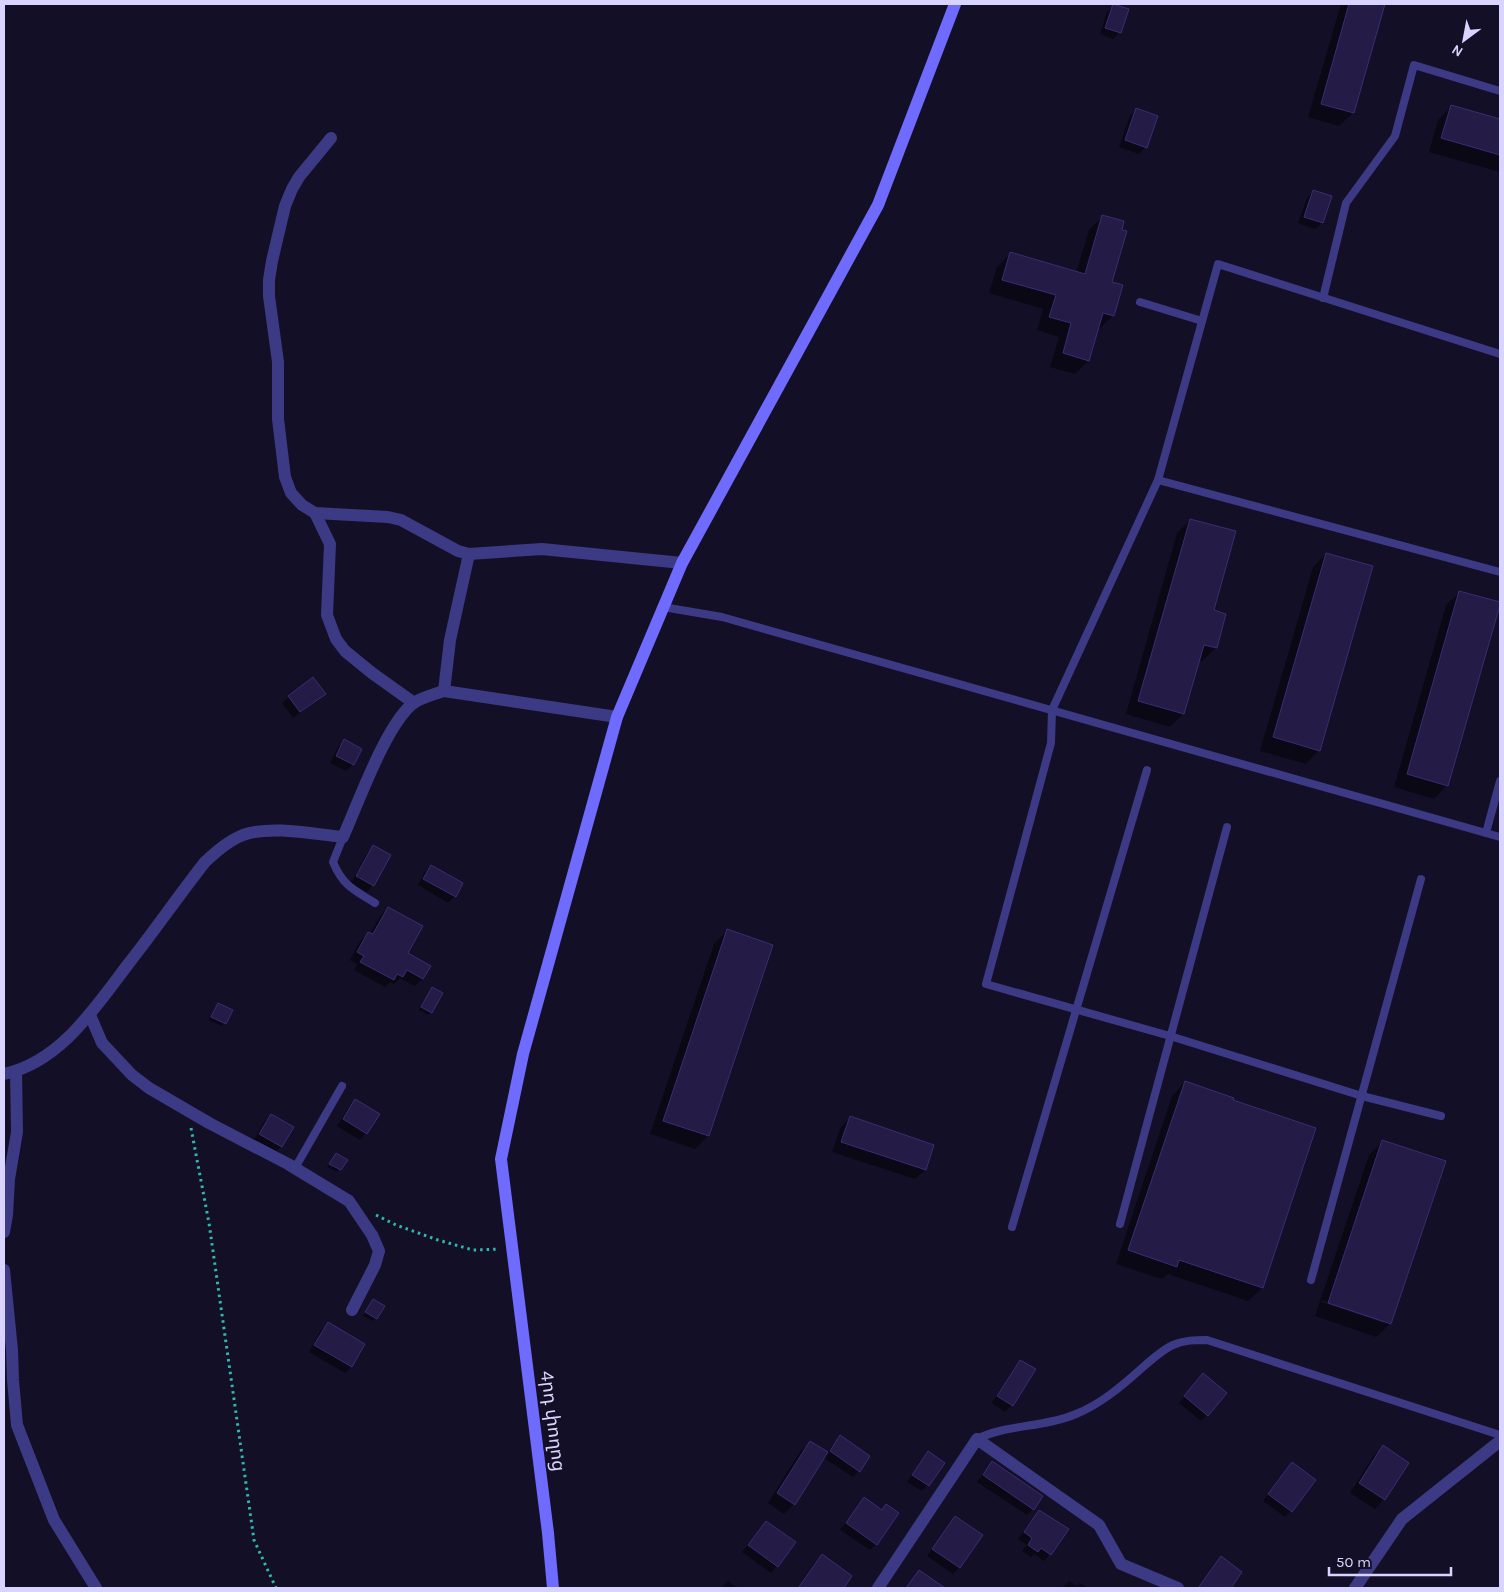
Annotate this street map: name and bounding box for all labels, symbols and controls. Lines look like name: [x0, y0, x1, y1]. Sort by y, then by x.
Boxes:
north arrow: [1439, 15, 1489, 65]
text: N: [1449, 41, 1466, 60]
street label: 4րդ փողոց: [536, 1369, 570, 1473]
scale bar: [1329, 1544, 1452, 1576]
text: 50 m: [1336, 1553, 1371, 1571]

